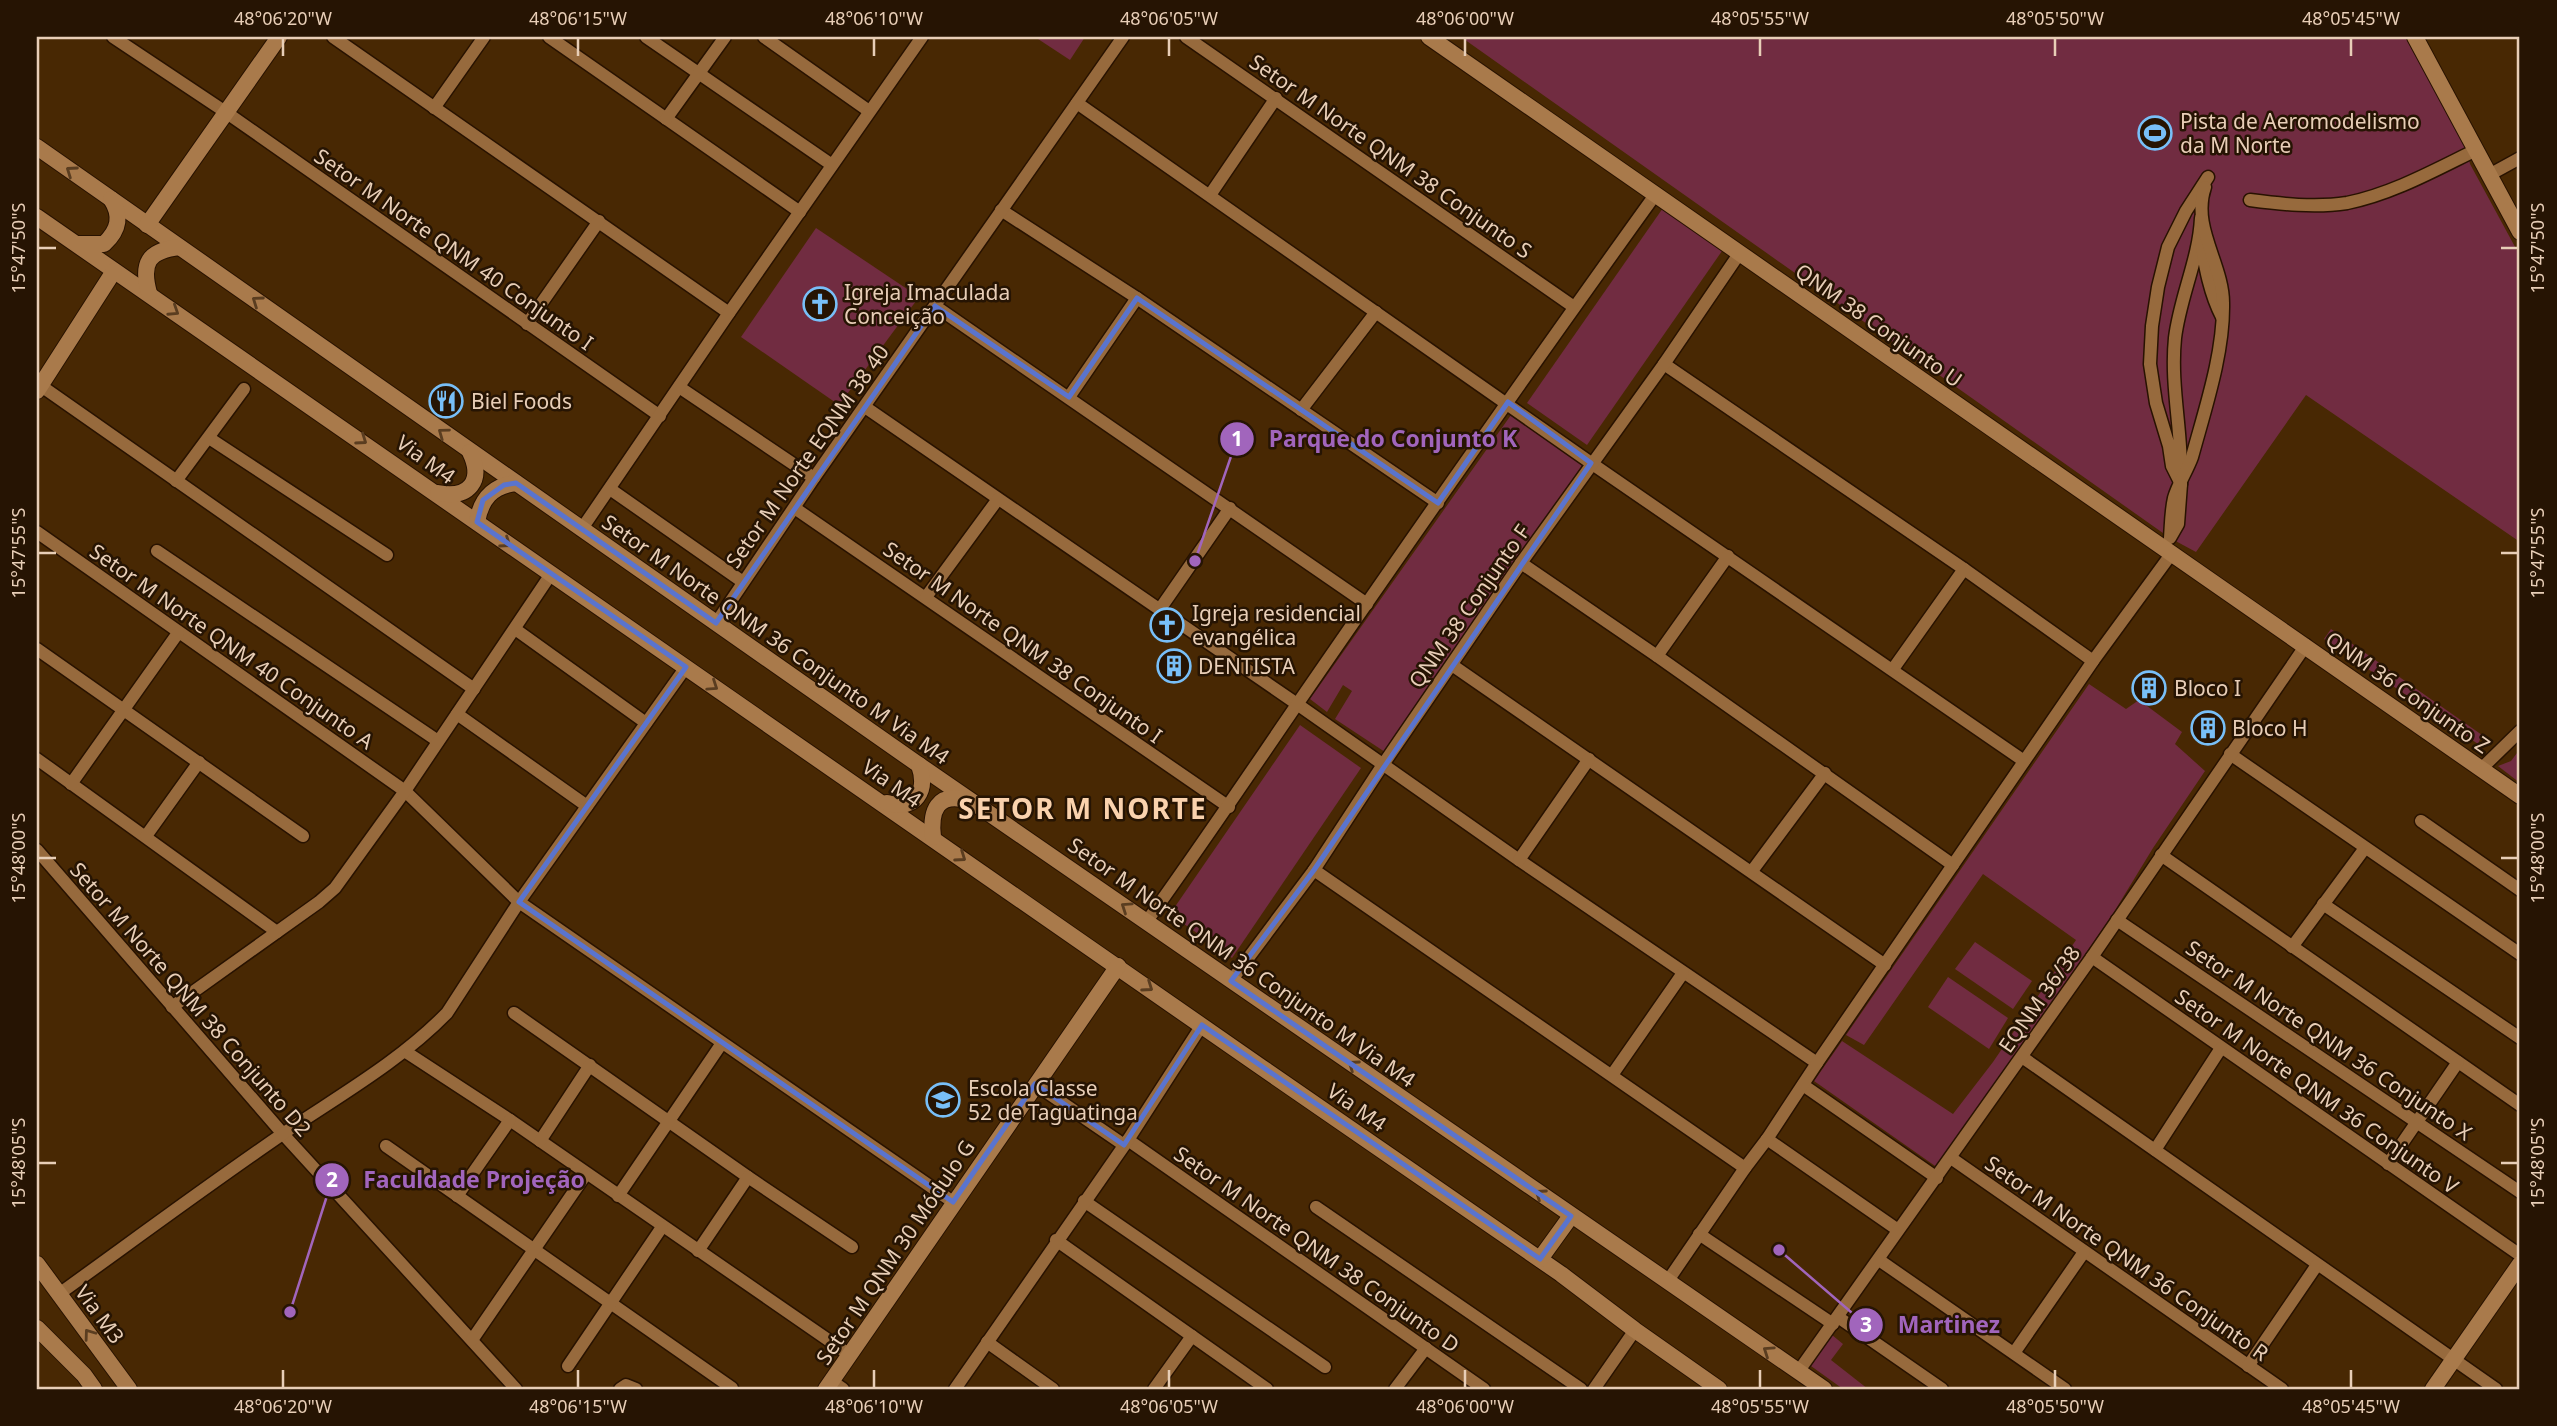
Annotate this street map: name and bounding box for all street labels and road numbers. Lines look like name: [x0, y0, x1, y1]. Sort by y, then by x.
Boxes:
street label: Setor M Norte QNM 38 Conjunto S: [1244, 47, 1538, 265]
street label: Setor M Norte QNM 40 Conjunto I: [309, 142, 599, 356]
street label: QNM 38 Conjunto U: [1790, 257, 1968, 393]
street label: Setor M Norte EQNM 38 40: [719, 339, 895, 573]
street label: Via M4: [391, 428, 461, 490]
street label: Setor M Norte QNM 36 Conjunto M Via M4: [597, 508, 955, 770]
street label: QNM 38 Conjunto F: [1402, 519, 1536, 693]
street label: Setor M Norte QNM 38 Conjunto I: [878, 535, 1168, 749]
street label: Setor M Norte QNM 40 Conjunto A: [85, 537, 380, 755]
street label: QNM 36 Conjunto Z: [2320, 625, 2496, 759]
street label: Via M4: [857, 753, 927, 813]
street label: Setor M Norte QNM 36 Conjunto M Via M4: [1063, 831, 1421, 1093]
street label: Setor M Norte QNM 38 Conjunto D2: [64, 856, 318, 1142]
street label: Setor M Norte QNM 36 Conjunto X: [2181, 934, 2478, 1147]
street label: EQNM 36/38: [1992, 940, 2086, 1058]
street label: Setor M Norte QNM 36 Conjunto V: [2170, 982, 2464, 1200]
street label: Via M4: [1322, 1077, 1392, 1137]
street label: Setor M QNM 30 Módulo G: [809, 1134, 981, 1370]
street label: Setor M Norte QNM 38 Conjunto D: [1169, 1139, 1465, 1359]
street label: Setor M Norte QNM 36 Conjunto R: [1980, 1149, 2274, 1367]
street label: Via M3: [69, 1279, 131, 1349]

